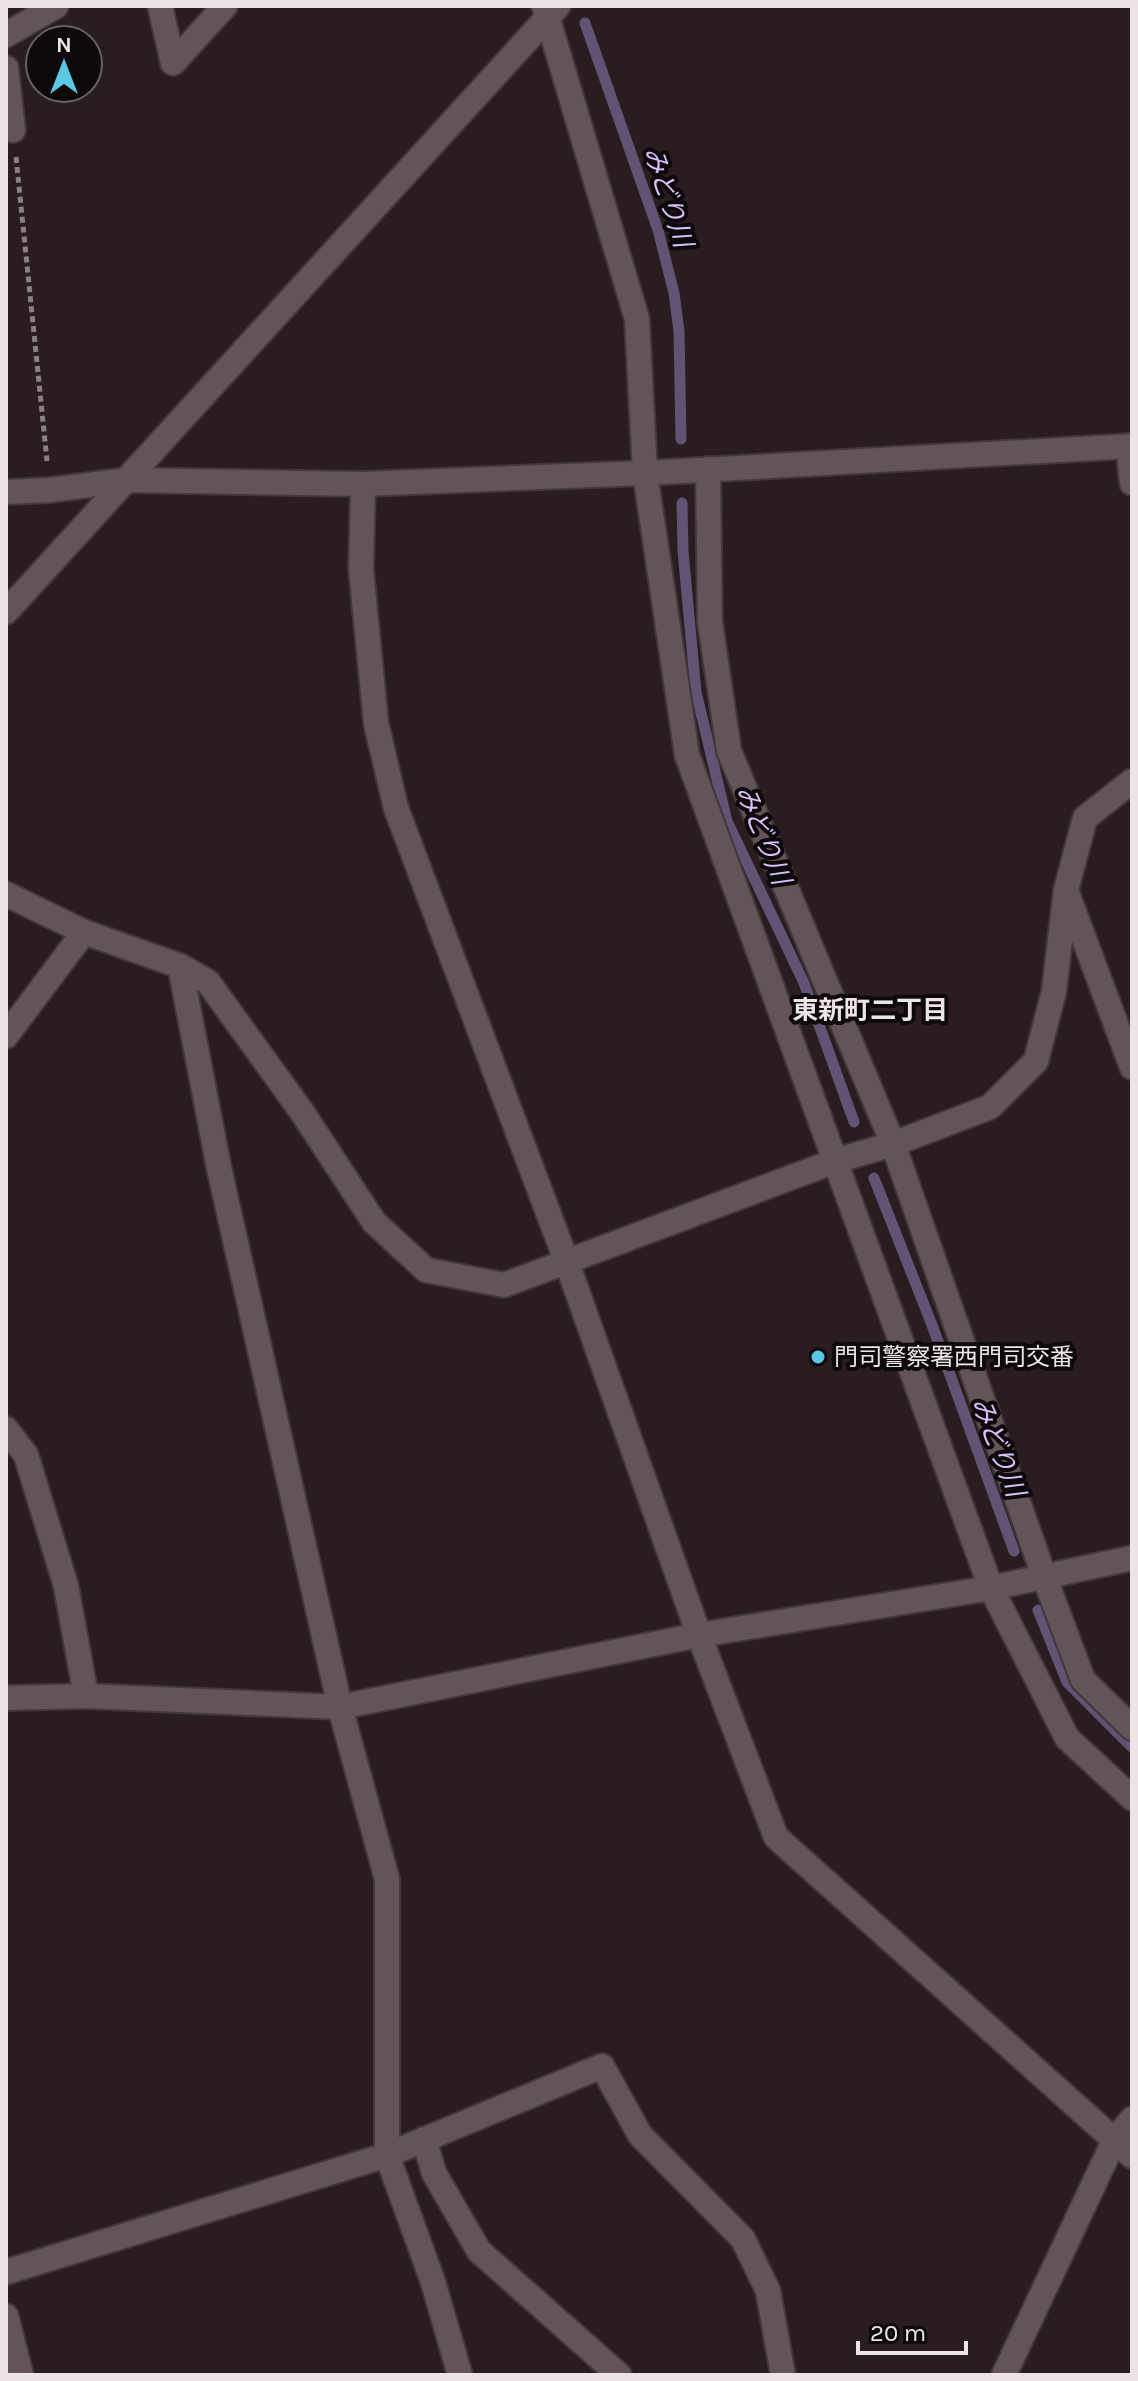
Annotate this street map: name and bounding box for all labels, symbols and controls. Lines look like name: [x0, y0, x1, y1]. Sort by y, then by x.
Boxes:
north arrow: [24, 24, 104, 104]
text: N: [56, 32, 72, 58]
water label: みどり川: [637, 143, 700, 254]
water label: みどり川: [729, 781, 798, 892]
district label: 東新町二丁目: [792, 995, 948, 1026]
place label: 門司警察署西門司交番: [834, 1343, 1074, 1371]
marker: 門司警察署西門司交番: [809, 1348, 827, 1366]
water label: みどり川: [965, 1393, 1032, 1504]
scale bar: [858, 2305, 966, 2355]
text: 20 m: [870, 2319, 926, 2347]

